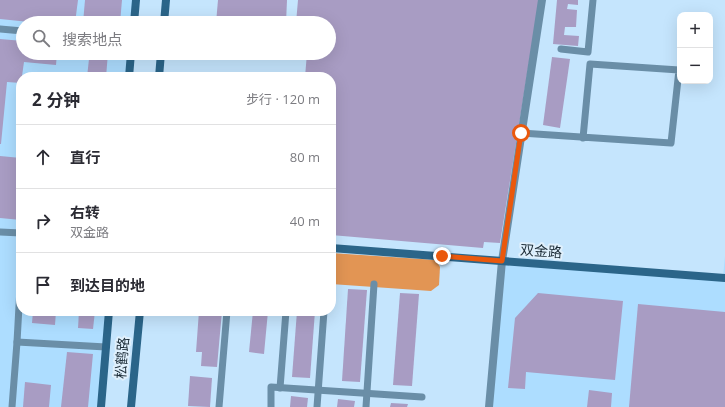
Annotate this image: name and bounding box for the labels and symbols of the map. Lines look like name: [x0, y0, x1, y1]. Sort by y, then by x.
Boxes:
route start: [512, 124, 530, 142]
street label: 双金路: [519, 240, 563, 261]
route end: [433, 247, 451, 265]
street label: 松鹤路: [110, 336, 133, 380]

